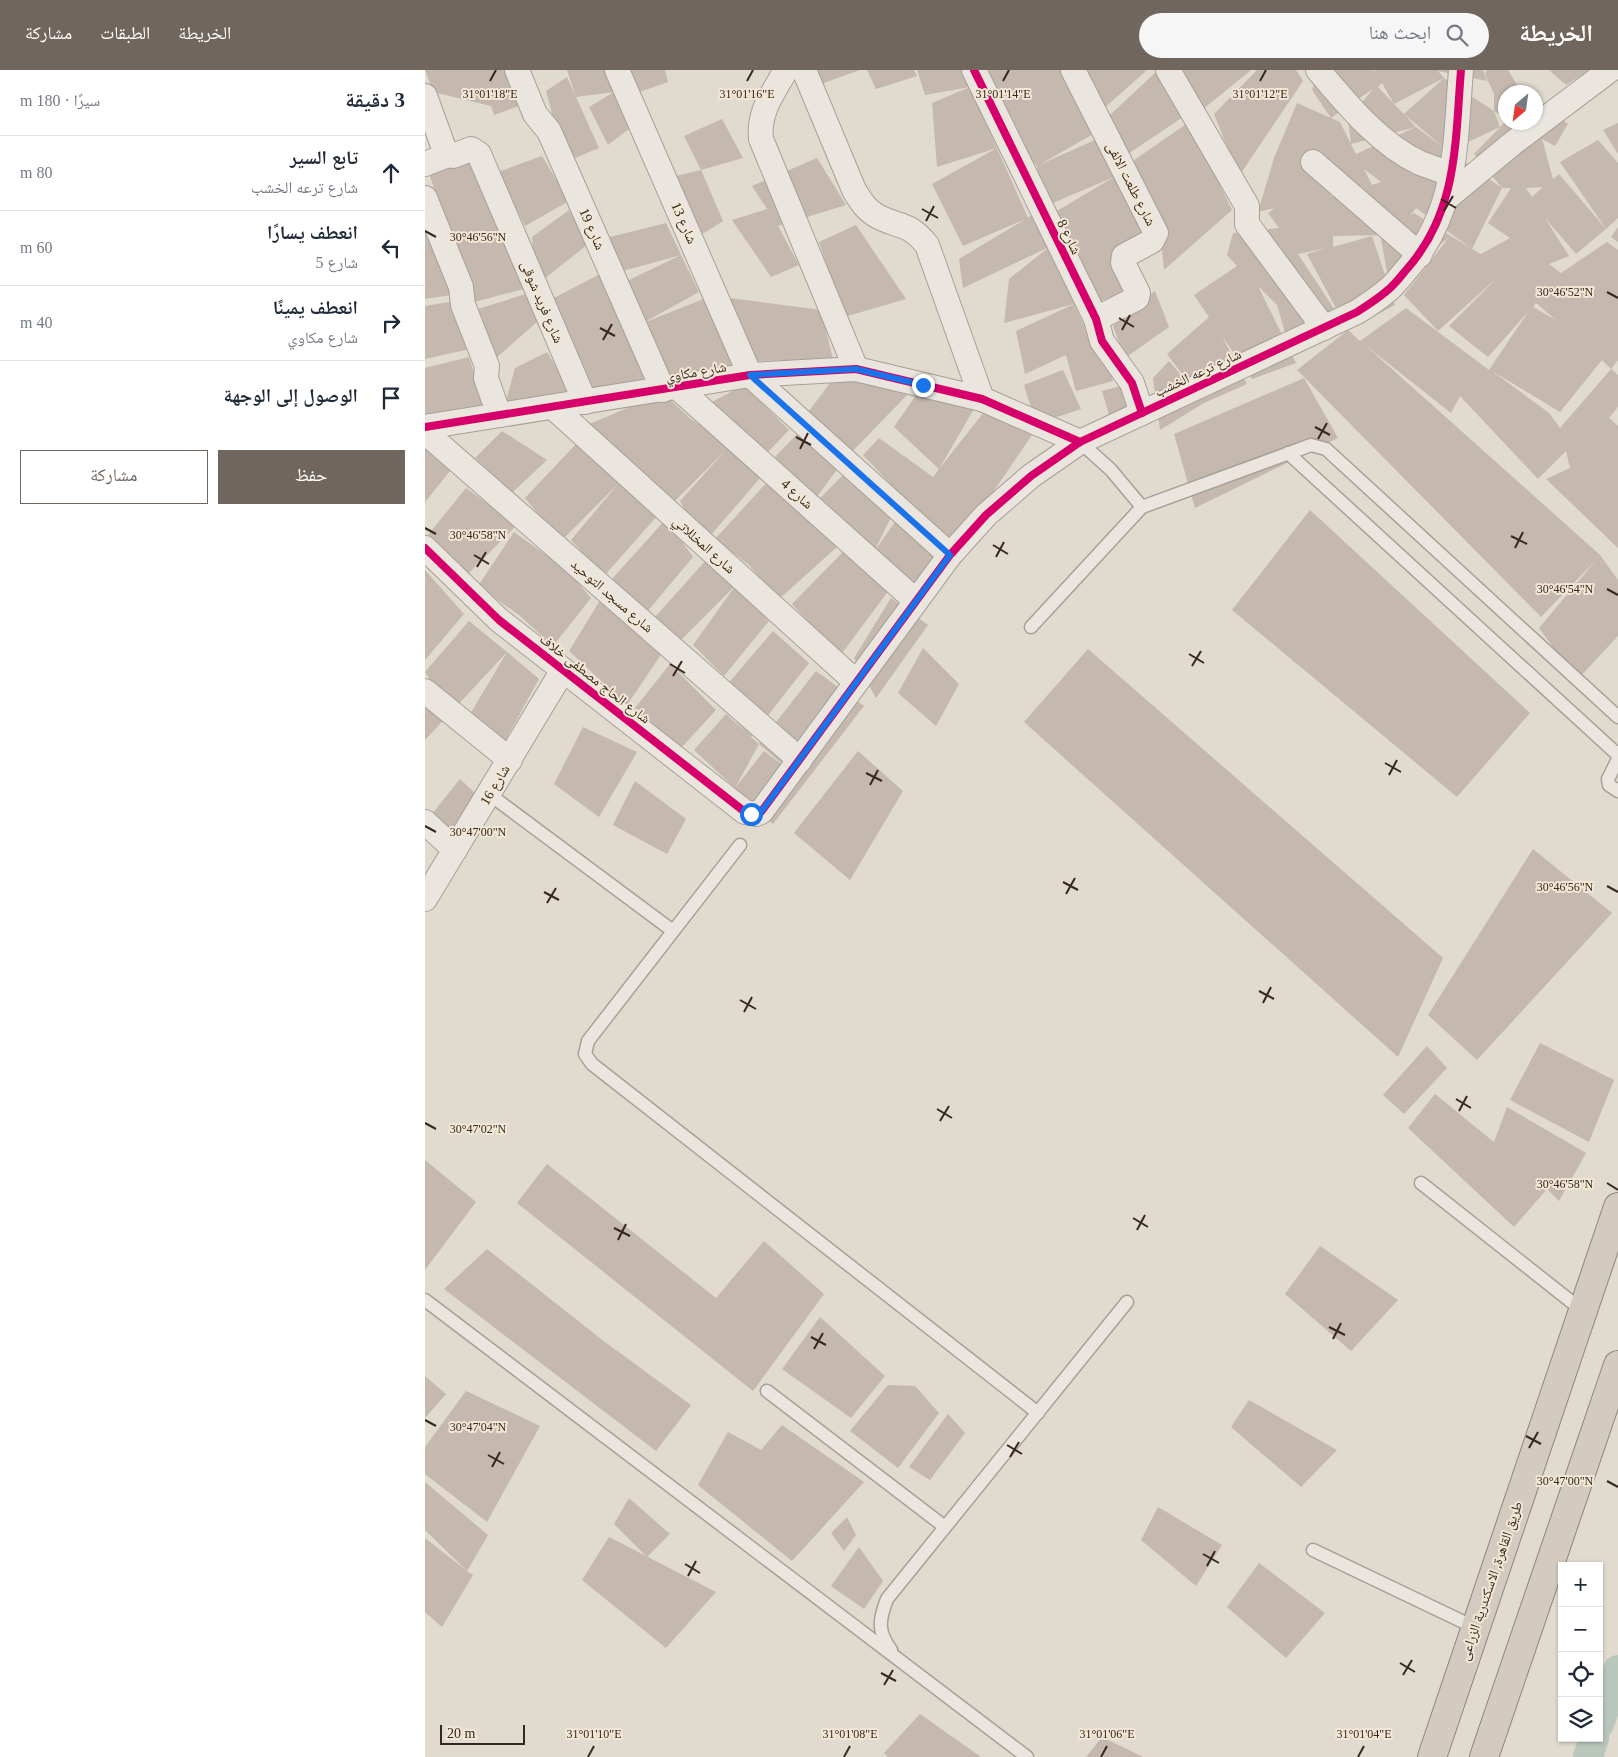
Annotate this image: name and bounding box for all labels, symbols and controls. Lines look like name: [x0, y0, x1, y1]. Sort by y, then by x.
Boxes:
search box: [1139, 13, 1489, 58]
text: الخريطة: [1519, 20, 1593, 46]
icon: search: [1443, 21, 1471, 49]
text: ابحث هنا: [1369, 22, 1431, 43]
text: مشاركة: [25, 23, 72, 43]
text: الطبقات: [100, 23, 150, 43]
text: الخريطة: [178, 23, 231, 43]
north arrow: [1498, 85, 1543, 130]
text: 31°01'18"E: [462, 87, 518, 101]
text: 31°01'16"E: [719, 87, 775, 101]
text: 31°01'14"E: [975, 87, 1031, 101]
text: 31°01'12"E: [1232, 87, 1288, 101]
text: 3 دقيقة: [345, 88, 405, 112]
text: سيرًا · 180 m: [20, 92, 100, 109]
street label: شارع طلعت الالفى: [1102, 140, 1159, 229]
text: تابع السير: [290, 147, 358, 168]
icon: ahead: [377, 159, 405, 187]
text: 80 m: [20, 164, 52, 181]
text: شارع ترعه الخشب: [251, 179, 358, 196]
street label: شارع 13: [666, 200, 700, 247]
street label: شارع 19: [574, 206, 608, 253]
street label: شارع 8: [1052, 217, 1084, 258]
text: انعطف يسارًا: [267, 222, 358, 243]
text: 30°46'56"N: [450, 230, 507, 244]
icon: left: [377, 234, 405, 262]
text: 60 m: [20, 239, 52, 256]
text: شارع 5: [316, 254, 358, 271]
street label: شارع فريد شوقى: [516, 259, 566, 346]
text: 30°46'52"N: [1537, 285, 1594, 299]
text: انعطف يمينًا: [273, 297, 358, 318]
icon: right: [377, 309, 405, 337]
text: 40 m: [20, 314, 52, 331]
text: شارع مكاوي: [288, 329, 358, 346]
street label: شارع ترعه الخشب: [1152, 346, 1245, 401]
street label: شارع مكاوي: [664, 359, 728, 388]
route end: [912, 374, 935, 397]
icon: arrive: [377, 384, 405, 412]
text: الوصول إلى الوجهة: [224, 385, 358, 406]
button: مشاركة: [20, 450, 208, 504]
button: حفظ: [218, 450, 405, 504]
street label: شارع 4: [777, 476, 816, 513]
street label: شارع المخللاتي: [668, 513, 738, 579]
text: 30°46'58"N: [450, 528, 507, 542]
street label: شارع مسجد التوحيد: [567, 556, 656, 637]
text: 30°46'54"N: [1537, 582, 1594, 596]
street label: شارع الحاج مصطفى خلاف: [536, 631, 653, 728]
street label: شارع 16: [477, 762, 515, 809]
route start: [740, 803, 763, 826]
text: 30°47'00"N: [450, 825, 507, 839]
text: 30°46'56"N: [1537, 880, 1594, 894]
text: 30°47'02"N: [450, 1122, 507, 1136]
text: 30°46'58"N: [1537, 1177, 1594, 1191]
text: 30°47'04"N: [450, 1420, 507, 1434]
text: 30°47'00"N: [1537, 1474, 1594, 1488]
street label: طريق القاهرة, الاسكندرية الزراعى: [1457, 1499, 1527, 1663]
map controls: [1558, 1562, 1603, 1742]
button: +: [1558, 1562, 1603, 1607]
button: −: [1558, 1607, 1603, 1652]
button: locate: [1558, 1652, 1603, 1697]
button: layers: [1558, 1697, 1603, 1742]
scale bar: [440, 1722, 525, 1745]
text: 20 m: [447, 1726, 475, 1741]
text: 31°01'10"E: [566, 1727, 622, 1741]
text: 31°01'08"E: [822, 1727, 878, 1741]
text: 31°01'06"E: [1079, 1727, 1135, 1741]
text: 31°01'04"E: [1336, 1727, 1392, 1741]

